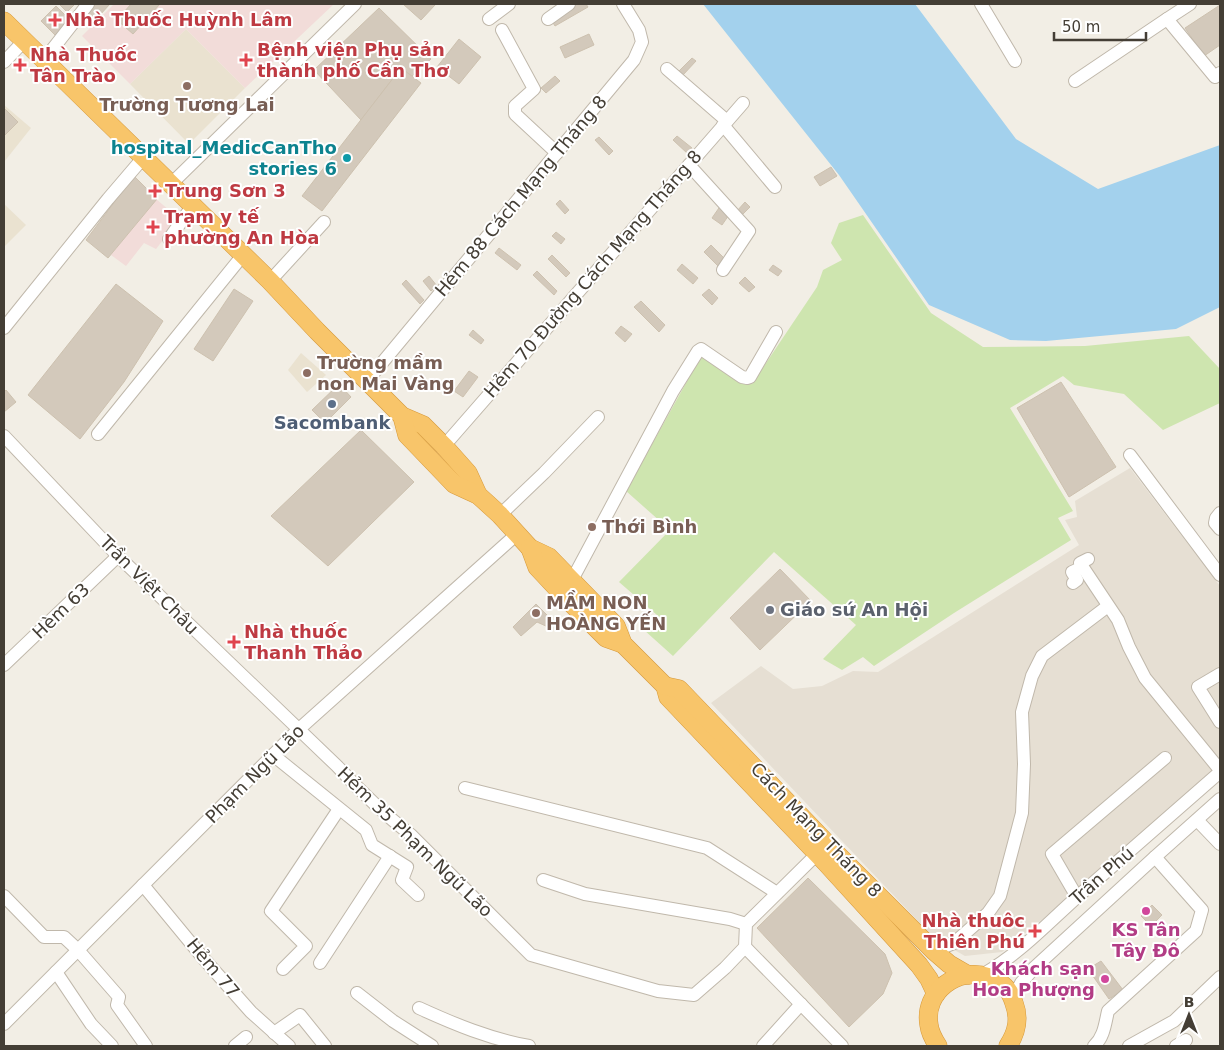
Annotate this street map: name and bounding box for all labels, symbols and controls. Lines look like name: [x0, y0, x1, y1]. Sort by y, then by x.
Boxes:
place label: Nhà Thuốc Huỳnh Lâm: [65, 9, 292, 30]
scale bar: [1054, 10, 1146, 42]
marker: Nhà Thuốc Huỳnh Lâm: [49, 14, 61, 26]
text: 50 m: [1062, 18, 1100, 36]
place label: Bệnh viện Phụ sản thành phố Cần Thơ: [257, 39, 449, 81]
place label: Nhà Thuốc Tân Trào: [30, 44, 137, 86]
marker: Bệnh viện Phụ sản thành phố Cần Thơ: [239, 53, 253, 67]
marker: Nhà Thuốc Tân Trào: [14, 59, 26, 71]
marker: Trường Tương Lai: [181, 80, 193, 92]
street label: Hẻm 88 Cách Mạng Tháng 8: [430, 91, 611, 300]
place label: Trường Tương Lai: [99, 94, 275, 115]
place label: hospital_MedicCanTho stories 6: [111, 137, 337, 179]
street label: Hẻm 70 Đường Cách Mạng Tháng 8: [480, 146, 706, 402]
marker: hospital_MedicCanTho stories 6: [341, 152, 353, 164]
place label: Trung Sơn 3: [165, 180, 286, 201]
marker: Trung Sơn 3: [149, 185, 161, 197]
place label: Trạm y tế phường An Hòa: [164, 206, 319, 248]
marker: Trạm y tế phường An Hòa: [146, 220, 160, 234]
place label: Trường mầm non Mai Vàng: [317, 352, 455, 394]
marker: Trường mầm non Mai Vàng: [301, 367, 313, 379]
marker: Sacombank: [326, 398, 338, 410]
place label: Sacombank: [274, 412, 391, 433]
place label: Thới Bình: [602, 516, 697, 537]
marker: Thới Bình: [586, 521, 598, 533]
street label: Trần Việt Châu: [95, 530, 203, 638]
street label: Hèm 63: [28, 579, 93, 643]
place label: MẦM NON HOÀNG YẾN: [546, 590, 666, 634]
place label: Giáo sứ An Hội: [780, 599, 928, 620]
marker: Giáo sứ An Hội: [764, 604, 776, 616]
marker: MẦM NON HOÀNG YẾN: [530, 607, 542, 619]
place label: Nhà thuốc Thanh Thảo: [244, 621, 363, 663]
marker: Nhà thuốc Thanh Thảo: [228, 636, 240, 648]
street label: Phạm Ngũ Lão: [201, 720, 308, 827]
street label: Cách Mạng Tháng 8: [747, 758, 886, 901]
street label: Hẻm 35 Phạm Ngũ Lão: [334, 762, 497, 921]
street label: Trần Phú: [1065, 842, 1138, 910]
marker: KS Tân Tây Đô: [1140, 905, 1152, 917]
place label: Nhà thuôc Thiên Phú: [921, 910, 1025, 952]
place label: KS Tân Tây Đô: [1112, 919, 1180, 961]
marker: Nhà thuôc Thiên Phú: [1029, 925, 1041, 937]
street label: Hẻm 77: [183, 934, 244, 1002]
place label: Khách sạn Hoa Phượng: [972, 958, 1095, 1000]
marker: Khách sạn Hoa Phượng: [1099, 973, 1111, 985]
north arrow: [1164, 990, 1214, 1040]
text: B: [1184, 994, 1194, 1010]

